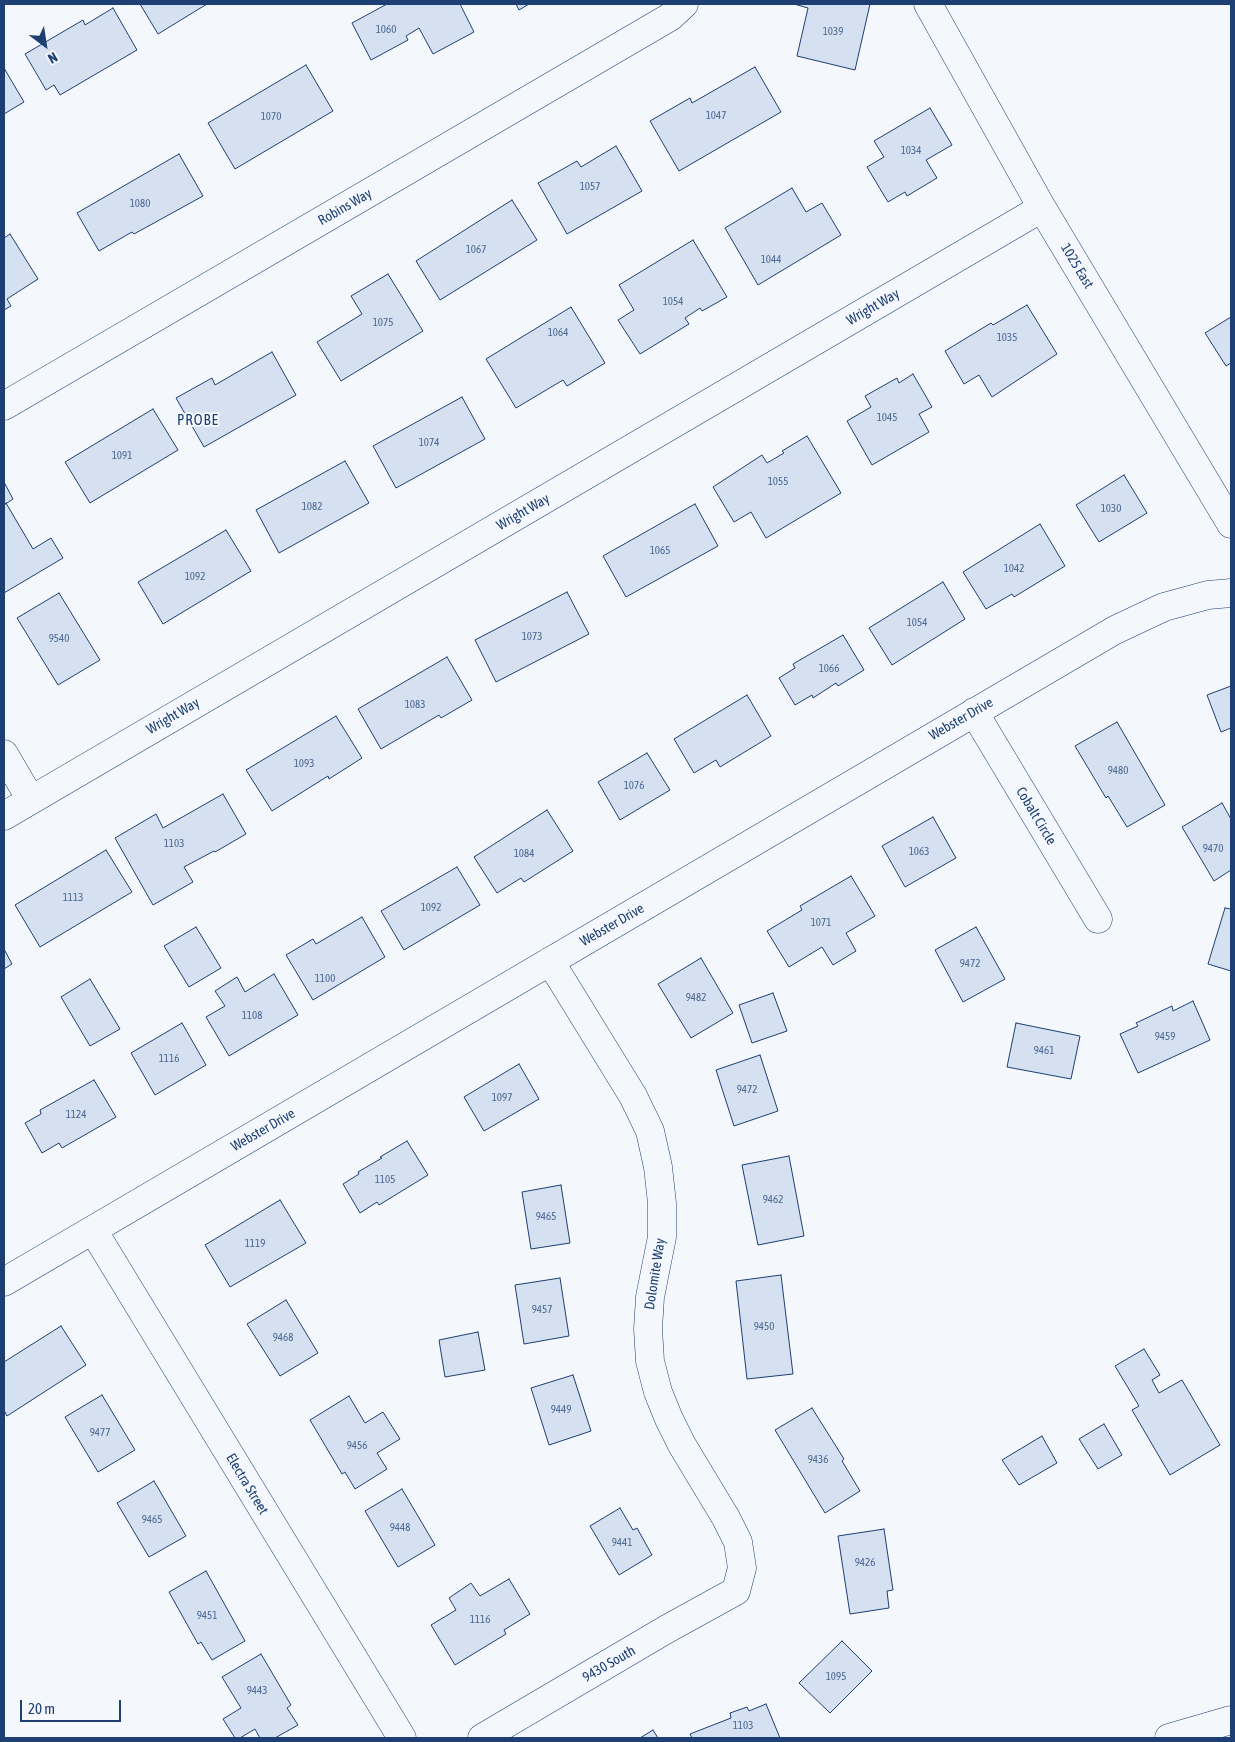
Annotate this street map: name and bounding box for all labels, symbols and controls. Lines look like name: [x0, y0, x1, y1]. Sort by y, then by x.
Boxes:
north arrow: [20, 20, 70, 70]
house number: 1060: [376, 23, 396, 37]
house number: 1039: [823, 25, 843, 39]
text: N: [45, 49, 60, 67]
house number: 1047: [706, 109, 726, 123]
house number: 1070: [261, 110, 281, 124]
house number: 1034: [901, 144, 921, 158]
house number: 1057: [580, 180, 600, 194]
street label: Robins Way: [315, 185, 375, 229]
house number: 1080: [130, 197, 150, 211]
street label: 1025 East: [1057, 240, 1097, 292]
house number: 1067: [466, 243, 486, 257]
house number: 1044: [761, 253, 781, 267]
street label: Wright Way: [844, 285, 902, 329]
house number: 1054: [663, 295, 683, 309]
house number: 1075: [373, 316, 393, 330]
house number: 1064: [548, 326, 568, 340]
house number: 1035: [997, 331, 1017, 345]
district label: PROBE: [176, 411, 220, 429]
house number: 1045: [877, 411, 897, 425]
house number: 1074: [419, 436, 439, 450]
house number: 1091: [112, 449, 132, 463]
house number: 1055: [768, 475, 788, 489]
street label: Wright Way: [494, 490, 552, 534]
house number: 1082: [302, 500, 322, 514]
house number: 1030: [1101, 502, 1121, 516]
house number: 1065: [650, 544, 670, 558]
house number: 1042: [1004, 562, 1024, 576]
house number: 1092: [185, 570, 205, 584]
house number: 1054: [907, 616, 927, 630]
house number: 1073: [522, 630, 542, 644]
house number: 9540: [49, 632, 69, 646]
house number: 1066: [819, 662, 839, 676]
street label: Wright Way: [144, 694, 202, 738]
street label: Webster Drive: [926, 694, 996, 744]
house number: 1083: [405, 698, 425, 712]
house number: 1093: [294, 757, 314, 771]
house number: 9480: [1108, 764, 1128, 778]
house number: 1076: [624, 779, 644, 793]
street label: Cobalt Circle: [1012, 784, 1060, 848]
house number: 1103: [164, 837, 184, 851]
house number: 9470: [1203, 842, 1223, 856]
house number: 1063: [909, 845, 929, 859]
house number: 1084: [514, 847, 534, 861]
house number: 1113: [63, 891, 83, 905]
street label: Webster Drive: [577, 900, 647, 950]
house number: 1092: [421, 901, 441, 915]
house number: 1071: [811, 916, 831, 930]
house number: 9472: [960, 957, 980, 971]
house number: 1100: [315, 972, 335, 986]
house number: 9482: [686, 991, 706, 1005]
house number: 1108: [242, 1009, 262, 1023]
house number: 9459: [1155, 1030, 1175, 1044]
house number: 9461: [1034, 1044, 1054, 1058]
house number: 1116: [159, 1052, 179, 1066]
house number: 9472: [737, 1083, 757, 1097]
house number: 1097: [492, 1091, 512, 1105]
street label: Webster Drive: [228, 1105, 298, 1155]
house number: 1124: [66, 1108, 86, 1122]
house number: 1105: [375, 1173, 395, 1187]
house number: 9462: [763, 1193, 783, 1207]
house number: 9465: [536, 1210, 556, 1224]
house number: 1119: [245, 1237, 265, 1251]
street label: Dolomite Way: [641, 1237, 669, 1311]
house number: 9457: [532, 1303, 552, 1317]
house number: 9450: [754, 1320, 774, 1334]
house number: 9468: [273, 1331, 293, 1345]
house number: 9449: [551, 1403, 571, 1417]
house number: 9477: [90, 1426, 110, 1440]
house number: 9456: [347, 1439, 367, 1453]
street label: Electra Street: [222, 1451, 272, 1517]
house number: 9436: [808, 1453, 828, 1467]
house number: 9465: [142, 1513, 162, 1527]
house number: 9448: [390, 1521, 410, 1535]
house number: 9441: [612, 1536, 632, 1550]
house number: 9426: [855, 1556, 875, 1570]
house number: 9451: [197, 1609, 217, 1623]
house number: 1116: [470, 1613, 490, 1627]
street label: 9430 South: [580, 1642, 638, 1686]
house number: 1095: [826, 1670, 846, 1684]
house number: 9443: [247, 1684, 267, 1698]
scale bar: [22, 1690, 124, 1722]
text: 20 m: [28, 1700, 55, 1717]
house number: 1103: [733, 1719, 753, 1733]

